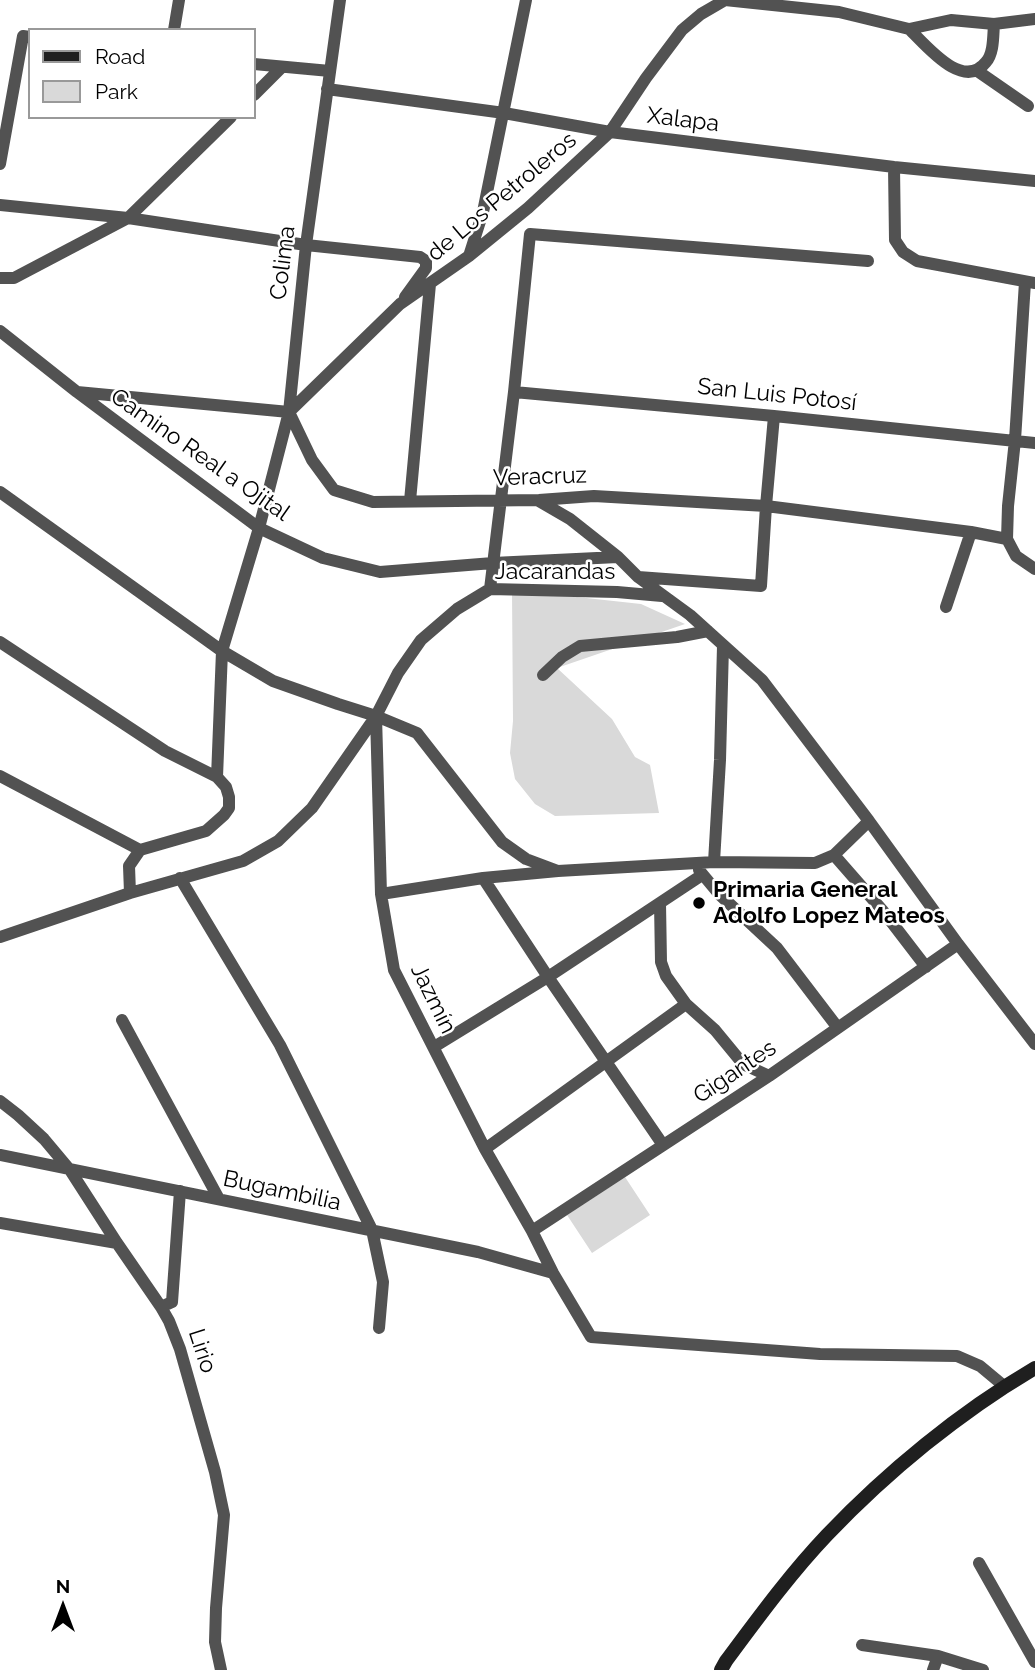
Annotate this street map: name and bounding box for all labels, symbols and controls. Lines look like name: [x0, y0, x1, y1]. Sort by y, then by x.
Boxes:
legend: [28, 28, 256, 119]
text: Road: [95, 44, 145, 69]
text: Park: [95, 79, 138, 104]
street label: Xalapa: [645, 102, 721, 138]
street label: de Los Petroleros: [422, 127, 582, 267]
street label: Colima: [265, 224, 301, 302]
street label: San Luis Potosí: [696, 373, 858, 417]
street label: Camino Real a Ojital: [105, 383, 295, 527]
street label: Veracruz: [493, 462, 587, 492]
street label: Jacarandas: [495, 558, 615, 586]
place label: Primaria General Adolfo Lopez Mateos: [713, 876, 945, 930]
marker: Primaria General Adolfo Lopez Mateos: [691, 895, 707, 911]
street label: Jazmín: [404, 960, 462, 1038]
street label: Gigantes: [688, 1034, 782, 1110]
street label: Bugambilia: [221, 1165, 343, 1217]
street label: Lirio: [182, 1325, 222, 1377]
north arrow: [28, 1572, 98, 1642]
text: N: [56, 1575, 70, 1597]

